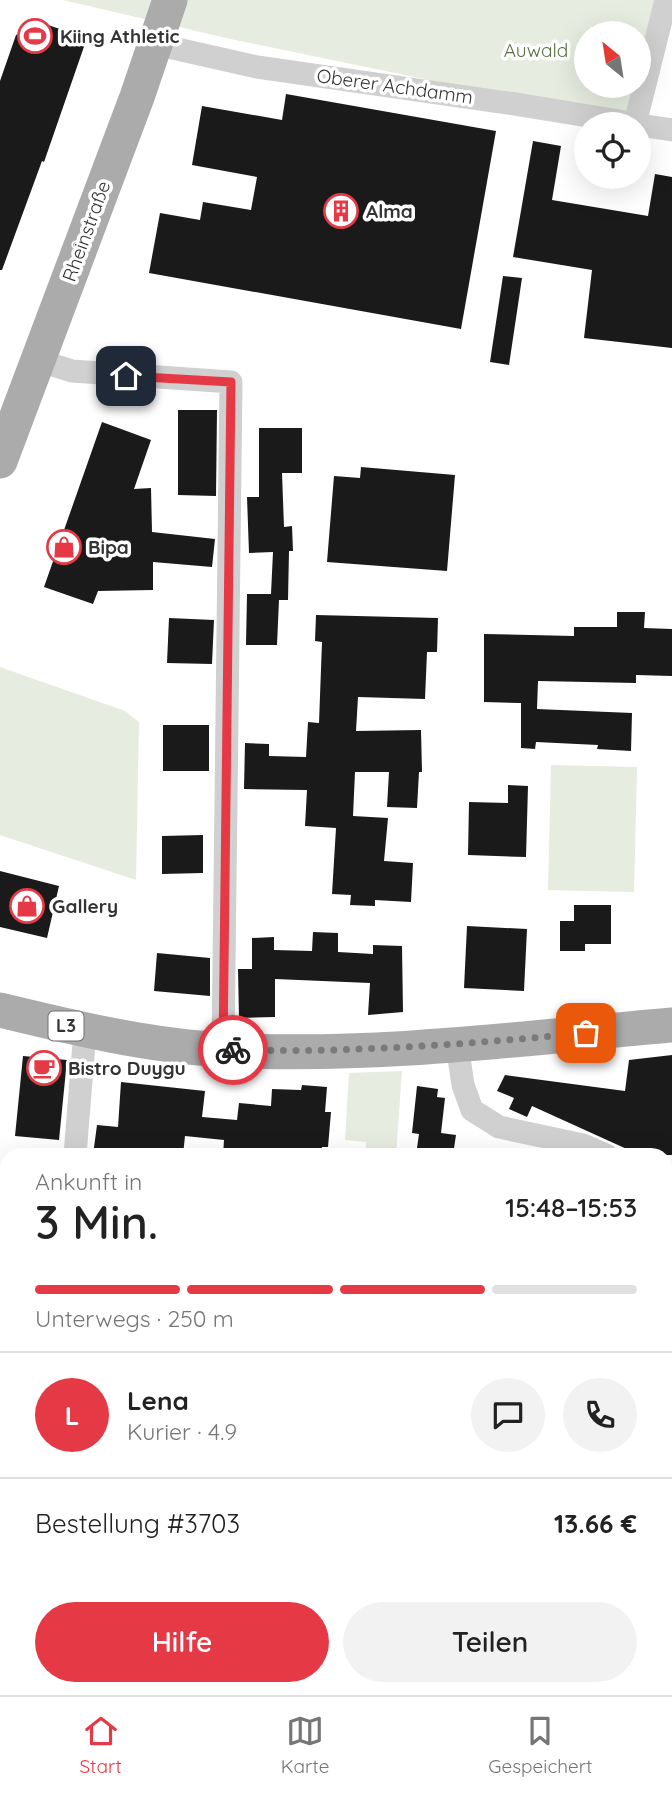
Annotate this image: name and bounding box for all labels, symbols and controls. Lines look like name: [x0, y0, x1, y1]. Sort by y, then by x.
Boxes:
sports icon: Kiing Athletic: [16, 17, 54, 55]
north arrow: [574, 21, 651, 98]
map controls: [574, 21, 651, 189]
place label: Kiing Athletic: [60, 24, 180, 48]
park label: Auwald: [504, 38, 568, 62]
street label: Oberer Achdamm: [315, 63, 475, 109]
button: locate: [574, 112, 651, 189]
street label: Rheinstraße: [57, 177, 115, 285]
building icon: Alma: [322, 192, 360, 230]
place label: Alma: [366, 199, 413, 223]
pin: [96, 346, 156, 406]
icon: home: [107, 357, 145, 395]
shop icon: Bipa: [45, 528, 83, 566]
place label: Bipa: [88, 535, 129, 559]
shop icon: Gallery: [8, 887, 46, 925]
place label: Gallery: [52, 894, 118, 918]
pin: [556, 1003, 616, 1063]
road number: L3: [48, 1012, 84, 1041]
icon: bag: [567, 1014, 605, 1052]
courier: [198, 1015, 268, 1085]
icon: bike: [214, 1031, 252, 1069]
cafe icon: Bistro Duygu: [25, 1049, 63, 1087]
place label: Bistro Duygu: [68, 1056, 186, 1080]
text: Ankunft in: [35, 1167, 142, 1196]
text: 15:48–15:53: [505, 1191, 637, 1224]
text: 3 Min.: [35, 1193, 158, 1251]
text: Unterwegs · 250 m: [35, 1304, 234, 1333]
button: chat: [471, 1378, 545, 1452]
button: phone: [563, 1378, 637, 1452]
text: Lena: [127, 1384, 189, 1417]
text: L: [65, 1399, 79, 1432]
text: Kurier · 4.9: [127, 1417, 237, 1446]
text: Bestellung #3703: [35, 1507, 240, 1540]
text: 13.66 €: [554, 1507, 637, 1540]
button: Hilfe: [35, 1602, 329, 1682]
button: Teilen: [343, 1602, 637, 1682]
tab: Start: [79, 1712, 122, 1778]
tab: Karte: [281, 1712, 329, 1778]
tab: Gespeichert: [488, 1712, 593, 1778]

